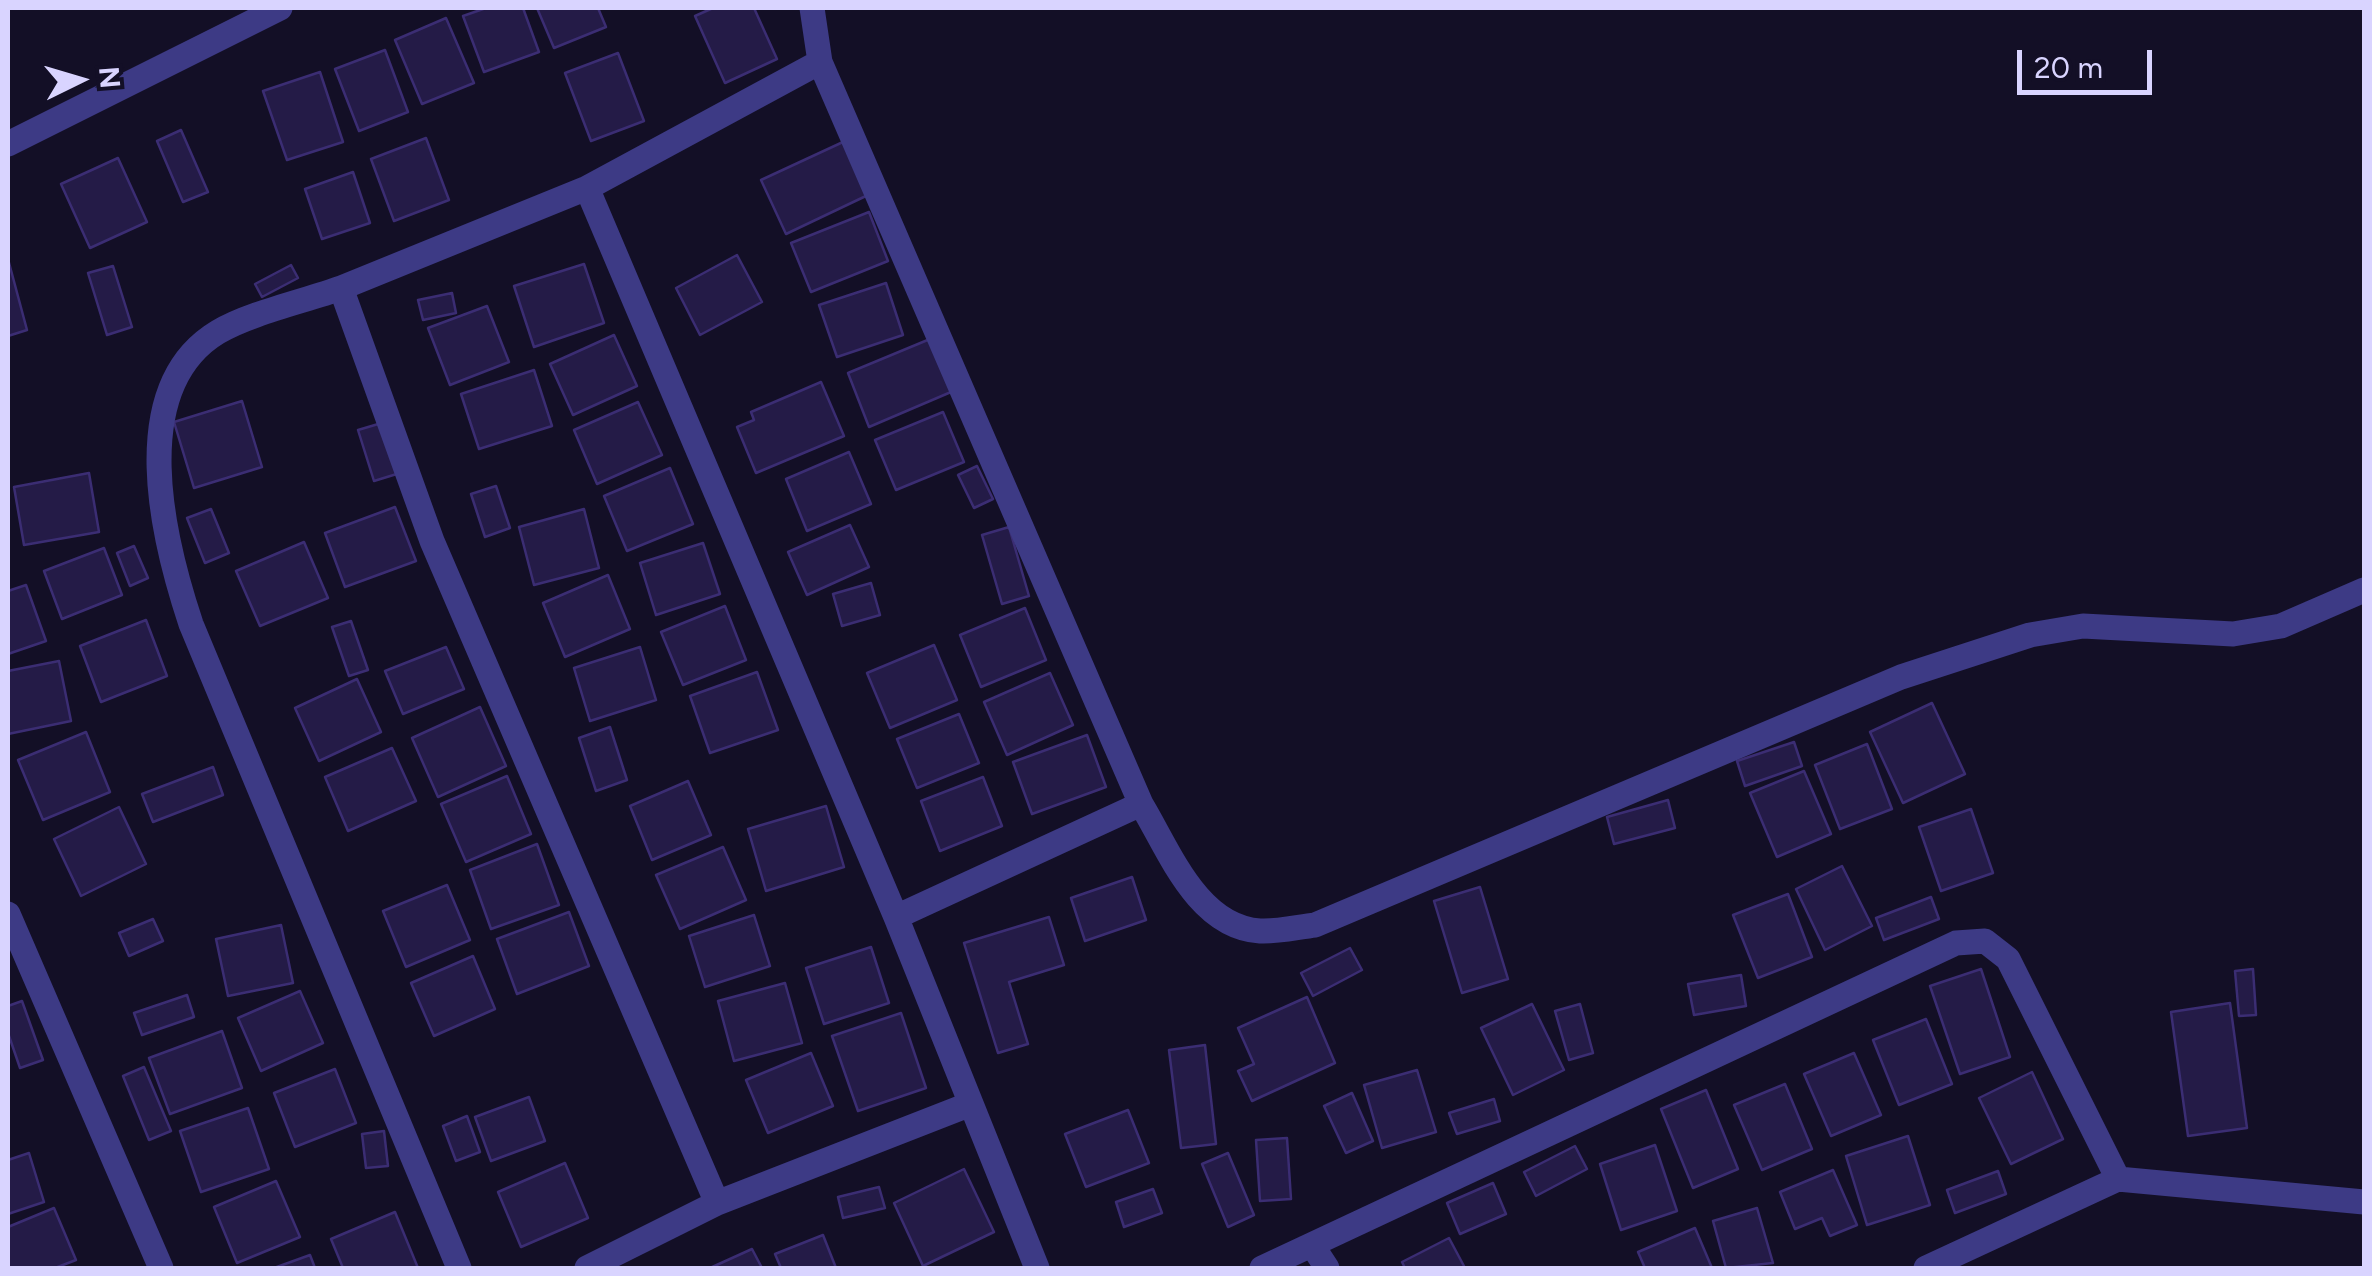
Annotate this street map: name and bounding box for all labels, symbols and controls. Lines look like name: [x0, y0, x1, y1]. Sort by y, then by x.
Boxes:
north arrow: [30, 30, 130, 130]
scale bar: [2022, 30, 2157, 92]
text: 20 m: [2034, 49, 2103, 86]
text: N: [92, 65, 128, 90]

